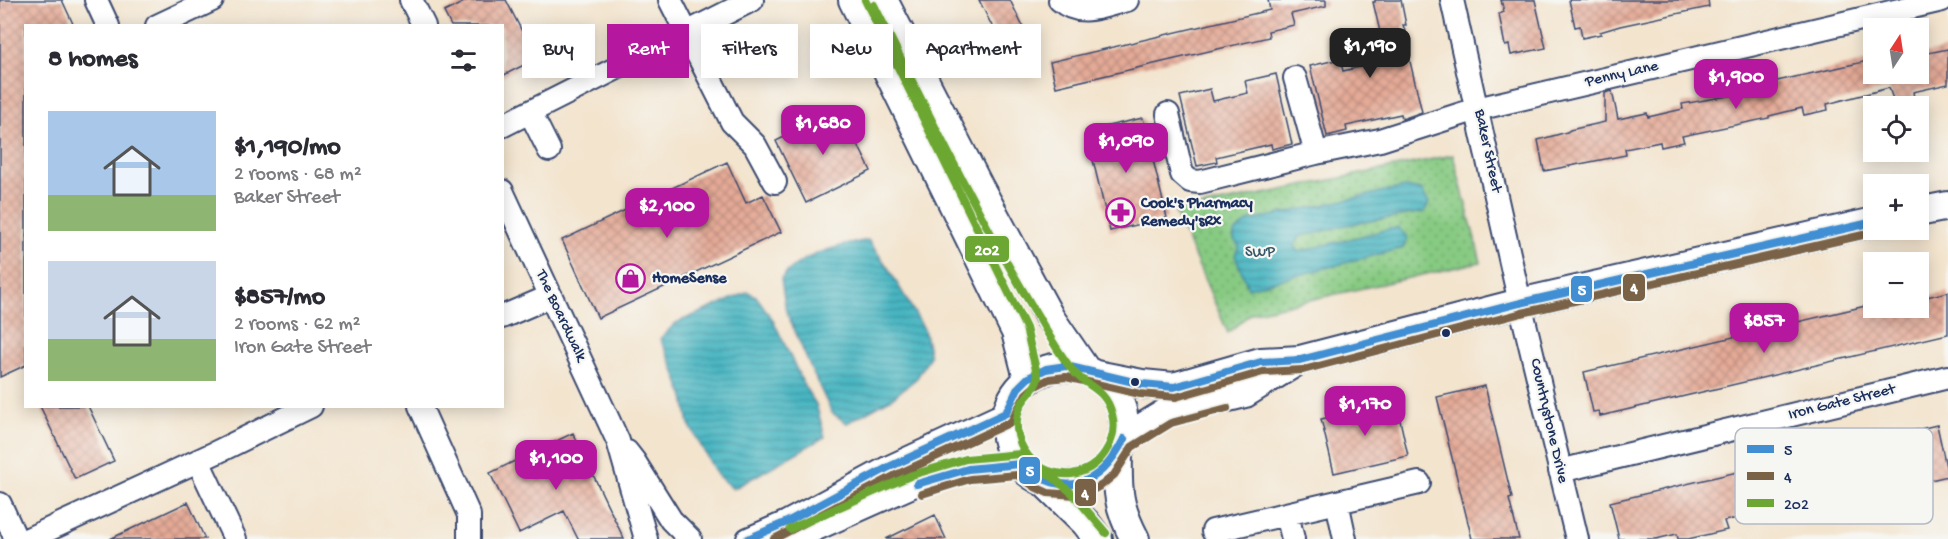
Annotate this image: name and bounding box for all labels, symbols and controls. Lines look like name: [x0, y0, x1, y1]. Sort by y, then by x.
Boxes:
north arrow: [1863, 18, 1929, 84]
map controls: [1863, 18, 1929, 318]
chip: Buy: [522, 24, 595, 78]
chip: Rent: [607, 24, 689, 78]
chip: Filters: [701, 24, 798, 78]
chip: New: [810, 24, 893, 78]
chip: Apartment: [905, 24, 1041, 78]
pin: $1,190: [1321, 28, 1419, 79]
text: $1,190: [1344, 36, 1396, 59]
icon: filters: [447, 44, 480, 77]
text: 8 homes: [48, 45, 137, 76]
street label: Penny Lane: [1583, 57, 1661, 93]
pin: $1,900: [1687, 59, 1785, 110]
text: $1,900: [1708, 67, 1764, 90]
button: locate: [1863, 96, 1929, 162]
pin: $1,680: [774, 105, 872, 156]
street label: Baker Street: [1469, 107, 1505, 196]
text: $1,680: [795, 113, 851, 136]
pin: $1,090: [1077, 123, 1175, 174]
text: $1,090: [1098, 131, 1154, 154]
text: $1,190/mo: [234, 133, 341, 164]
icon: home: [96, 135, 168, 207]
text: 2 rooms · 68 m²: [234, 164, 362, 187]
button: +: [1863, 174, 1929, 240]
text: Baker Street: [234, 187, 340, 210]
pin: $2,100: [618, 188, 716, 239]
place label: Cook's Pharmacy Remedy'sRx: [1140, 195, 1253, 232]
text: $2,100: [639, 196, 695, 219]
pharmacy icon: Cook's Pharmacy Remedy'sRx: [1104, 197, 1136, 229]
line badge: 202: [964, 235, 1010, 263]
text: 202: [975, 243, 1000, 262]
park label: SWP: [1245, 244, 1275, 263]
button: −: [1863, 252, 1929, 318]
shop icon: HomeSense: [615, 263, 647, 295]
street label: The Boardwalk: [530, 266, 590, 367]
place label: HomeSense: [652, 270, 727, 289]
line badge: 4: [1622, 273, 1646, 302]
line badge: 5: [1570, 275, 1593, 303]
text: 4: [1629, 281, 1638, 300]
text: $857/mo: [234, 283, 325, 314]
text: 5: [1578, 283, 1587, 302]
icon: home: [96, 285, 168, 357]
pin: $857: [1728, 303, 1800, 354]
text: $857: [1744, 311, 1784, 334]
text: 2 rooms · 62 m²: [234, 314, 361, 337]
unlabelled marker: [1440, 327, 1452, 339]
text: Iron Gate Street: [234, 337, 371, 360]
street label: Countrystone Drive: [1524, 357, 1572, 486]
unlabelled marker: [1129, 376, 1141, 388]
street label: Iron Gate Street: [1787, 380, 1899, 425]
pin: $1,170: [1316, 386, 1414, 437]
text: $1,170: [1338, 394, 1392, 417]
legend: [1735, 428, 1933, 524]
pin: $1,100: [507, 440, 605, 491]
text: 5: [1784, 443, 1792, 462]
text: $1,100: [529, 448, 583, 471]
line badge: 5: [1018, 456, 1041, 485]
text: 5: [1026, 464, 1035, 483]
text: 4: [1784, 470, 1792, 489]
line badge: 4: [1074, 478, 1097, 507]
text: 4: [1080, 487, 1089, 506]
text: 202: [1784, 497, 1809, 516]

